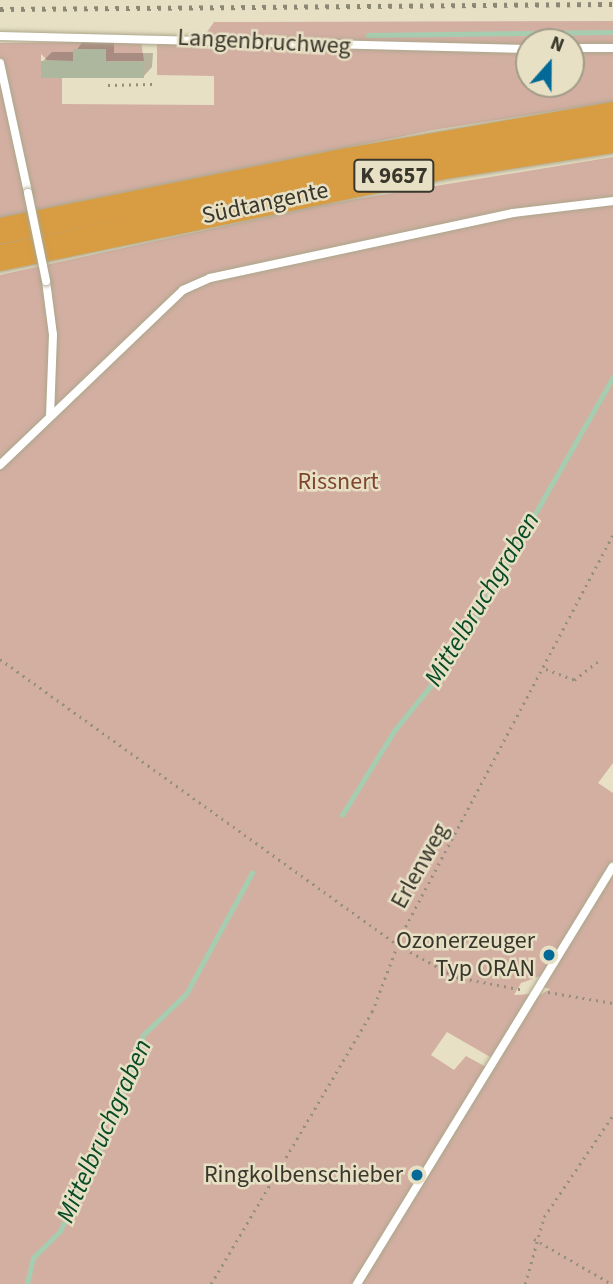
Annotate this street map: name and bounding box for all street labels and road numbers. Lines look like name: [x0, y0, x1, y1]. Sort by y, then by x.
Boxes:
street label: Langenbruchweg: [177, 23, 351, 61]
road number: K 9657: [352, 156, 436, 196]
street label: Südtangente: [199, 176, 331, 230]
street label: Erlenweg: [385, 818, 455, 914]

